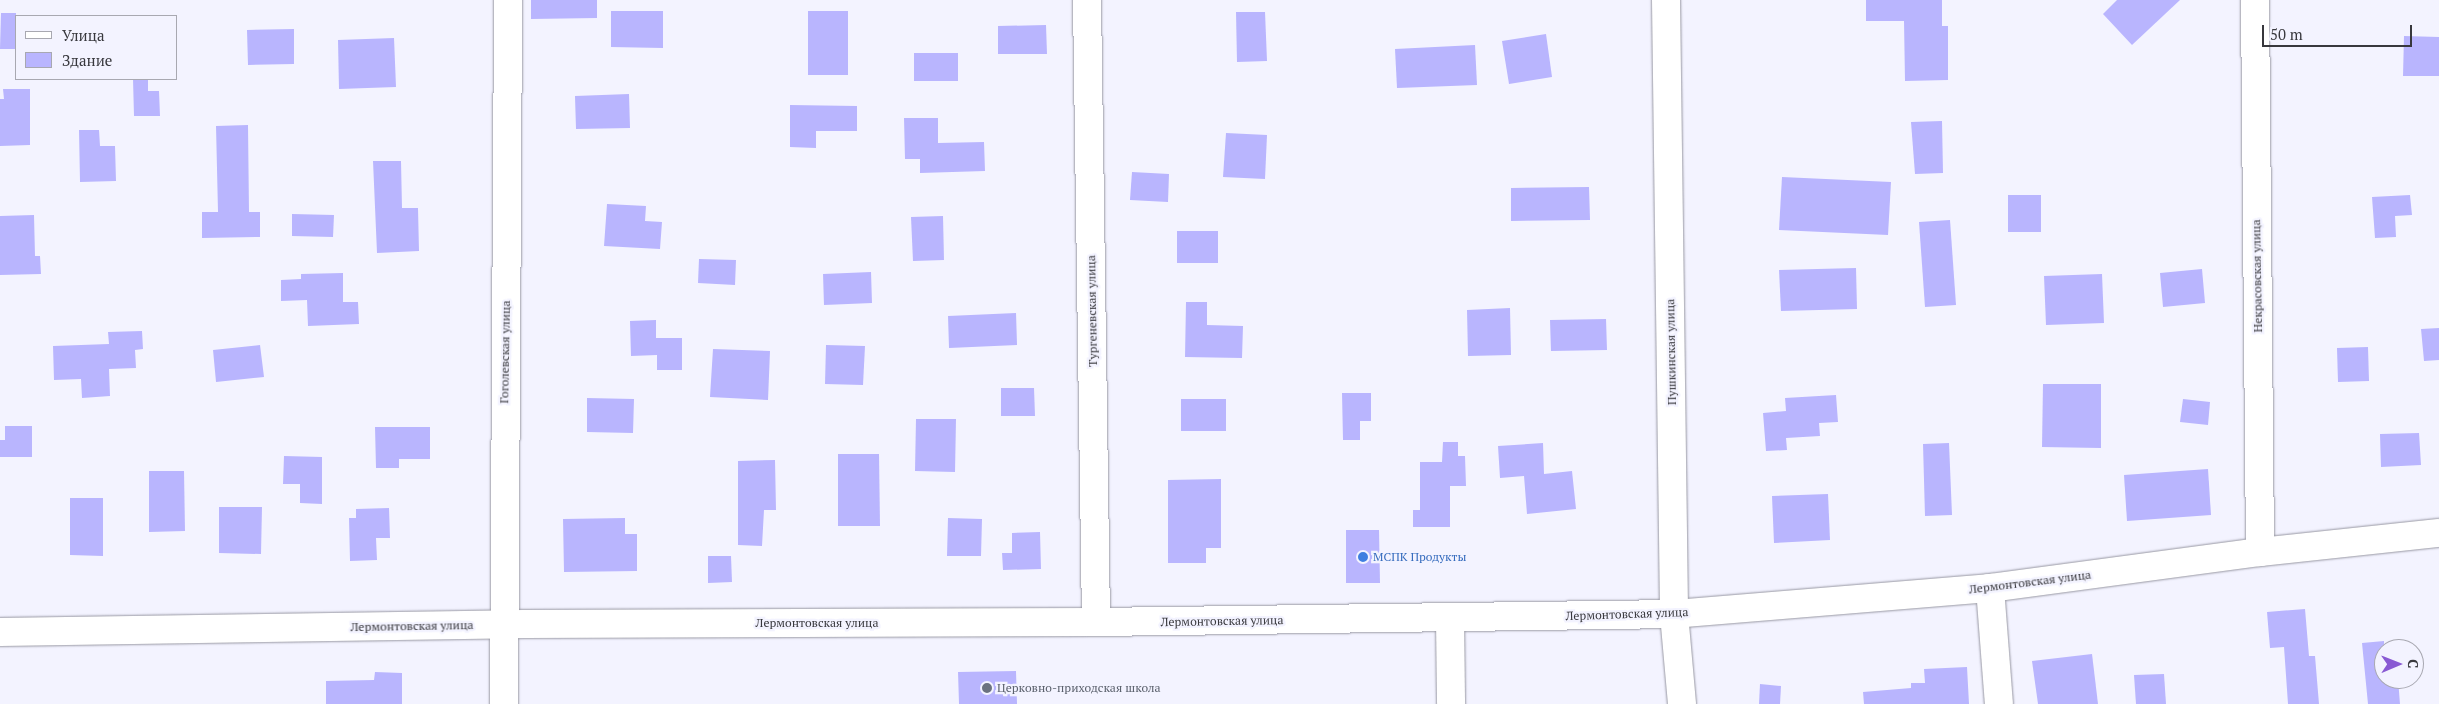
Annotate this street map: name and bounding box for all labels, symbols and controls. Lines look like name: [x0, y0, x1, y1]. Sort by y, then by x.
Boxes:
legend: [15, 15, 178, 80]
scale bar: [2264, 15, 2414, 47]
text: 50 m: [2270, 24, 2303, 44]
text: Улица: [62, 25, 105, 45]
text: Здание: [62, 50, 112, 70]
street label: Некрасовская улица: [2249, 219, 2265, 333]
street label: Тургеневская улица: [1084, 255, 1100, 367]
street label: Пушкинская улица: [1663, 299, 1679, 405]
street label: Гоголевская улица: [497, 300, 513, 404]
place label: МСПК Продукты: [1373, 550, 1466, 564]
marker: МСПК Продукты: [1357, 551, 1369, 563]
street label: Лермонтовская улица: [1968, 567, 2092, 597]
street label: Лермонтовская улица: [1565, 605, 1689, 623]
street label: Лермонтовская улица: [1160, 613, 1284, 629]
street label: Лермонтовская улица: [756, 616, 878, 630]
street label: Лермонтовская улица: [350, 618, 474, 634]
north arrow: [2374, 639, 2424, 689]
text: С: [2404, 659, 2423, 668]
place label: Церковно-приходская школа: [997, 681, 1160, 695]
marker: Церковно-приходская школа: [981, 682, 993, 694]

